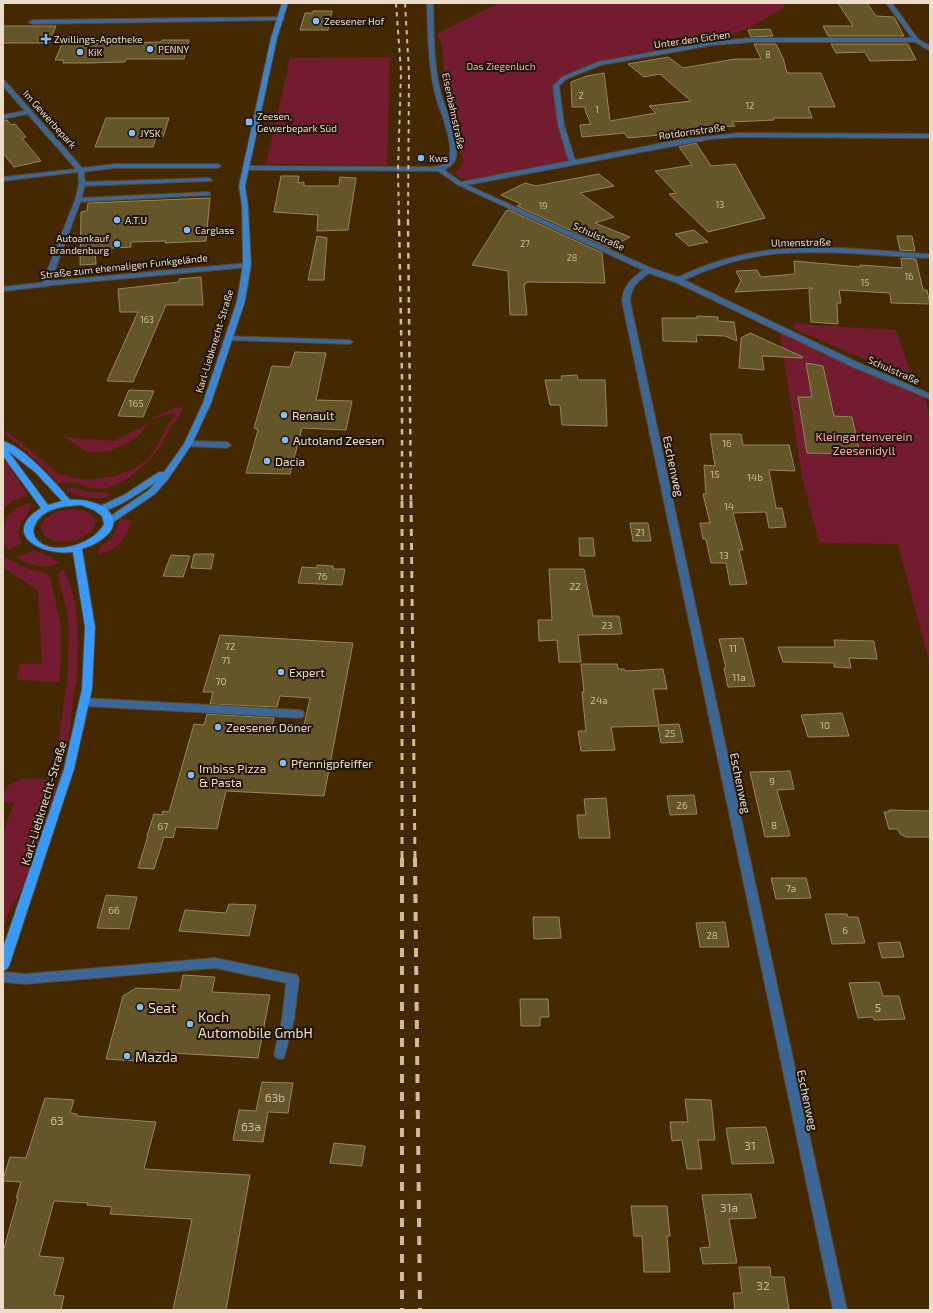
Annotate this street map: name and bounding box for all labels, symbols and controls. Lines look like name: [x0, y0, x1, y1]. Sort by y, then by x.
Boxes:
place label: Zeesener Hof: [324, 15, 384, 27]
marker: Zeesener Hof: [311, 16, 321, 26]
street label: Unter den Eichen: [653, 28, 731, 50]
place label: Zwillings-Apotheke: [54, 33, 143, 45]
marker: Zwillings-Apotheke: [41, 34, 51, 44]
place label: PENNY: [158, 43, 190, 55]
marker: PENNY: [145, 44, 155, 54]
place label: KiK: [88, 46, 102, 58]
marker: KiK: [75, 47, 85, 57]
house number: 8: [765, 49, 771, 60]
park label: Das Ziegenluch: [466, 60, 536, 72]
street label: Eisenbahnstraße: [440, 72, 468, 150]
street label: Im Gewerbepark: [21, 87, 79, 151]
house number: 2: [578, 90, 584, 101]
house number: 12: [746, 100, 754, 111]
house number: 1: [595, 104, 599, 115]
place label: Zeesen, Gewerbepark Süd: [257, 110, 337, 134]
marker: Zeesen, Gewerbepark Süd: [244, 117, 254, 127]
street label: Rotdornstraße: [658, 120, 726, 142]
place label: JYSK: [140, 127, 161, 139]
marker: JYSK: [127, 128, 137, 138]
place label: Kws: [429, 152, 448, 164]
marker: Kws: [416, 153, 426, 163]
house number: 13: [716, 199, 724, 210]
house number: 19: [539, 200, 547, 211]
place label: A.T.U: [125, 214, 147, 226]
marker: A.T.U: [112, 215, 122, 225]
street label: Schulstraße: [571, 219, 627, 253]
place label: Carglass: [195, 224, 234, 236]
marker: Carglass: [182, 225, 192, 235]
place label: Autoankauf Brandenburg: [50, 232, 109, 256]
street label: Ulmenstraße: [771, 235, 831, 249]
house number: 27: [520, 238, 530, 249]
marker: Autoankauf Brandenburg: [112, 239, 122, 249]
street label: Straße zum ehemaligen Funkgelände: [40, 251, 208, 281]
house number: 28: [567, 252, 577, 263]
house number: 16: [905, 271, 913, 282]
house number: 15: [861, 277, 869, 288]
street label: Karl-Liebknecht-Straße: [193, 288, 235, 394]
house number: 163: [140, 314, 154, 325]
street label: Schulstraße: [866, 353, 922, 387]
house number: 165: [128, 397, 144, 409]
place label: Renault: [292, 408, 335, 422]
marker: Renault: [279, 410, 289, 420]
park label: Kleingartenverein Zeesenidyll: [816, 429, 912, 457]
place label: Autoland Zeesen: [293, 433, 385, 447]
street label: Eschenweg: [661, 434, 687, 498]
marker: Autoland Zeesen: [280, 435, 290, 445]
house number: 16: [722, 437, 732, 449]
place label: Dacia: [275, 454, 305, 468]
marker: Dacia: [262, 456, 272, 466]
house number: 15: [710, 468, 720, 480]
house number: 14b: [747, 471, 763, 483]
house number: 14: [724, 500, 734, 512]
house number: 21: [635, 526, 645, 538]
house number: 13: [719, 549, 729, 561]
house number: 76: [317, 570, 328, 582]
house number: 22: [569, 580, 581, 592]
house number: 23: [601, 619, 613, 631]
house number: 72: [225, 640, 236, 652]
house number: 11: [729, 642, 737, 654]
house number: 71: [221, 654, 231, 666]
place label: Expert: [289, 665, 325, 679]
marker: Expert: [276, 667, 286, 677]
house number: 11a: [732, 671, 746, 683]
house number: 70: [215, 675, 227, 687]
house number: 24a: [590, 694, 608, 706]
house number: 10: [820, 719, 830, 731]
place label: Zeesener Döner: [226, 720, 312, 734]
marker: Zeesener Döner: [213, 722, 223, 732]
house number: 25: [665, 727, 675, 739]
street label: Karl-Liebknecht-Straße: [17, 739, 69, 867]
street label: Eschenweg: [728, 751, 754, 815]
place label: Pfennigpfeiffer: [291, 756, 373, 770]
marker: Pfennigpfeiffer: [278, 758, 288, 768]
place label: Imbiss Pizza & Pasta: [199, 761, 266, 789]
marker: Imbiss Pizza & Pasta: [186, 770, 196, 780]
house number: 9: [769, 775, 775, 787]
house number: 26: [676, 799, 688, 811]
house number: 8: [771, 819, 777, 831]
house number: 67: [158, 820, 168, 832]
house number: 7a: [786, 882, 796, 894]
house number: 66: [108, 904, 120, 916]
house number: 6: [842, 924, 848, 936]
house number: 28: [706, 929, 718, 941]
place label: Seat: [148, 999, 176, 1016]
house number: 5: [875, 1000, 881, 1014]
marker: Seat: [135, 1002, 145, 1012]
place label: Koch Automobile GmbH: [198, 1008, 313, 1041]
marker: Koch Automobile GmbH: [185, 1019, 195, 1029]
place label: Mazda: [135, 1048, 178, 1065]
marker: Mazda: [122, 1051, 132, 1061]
street label: Eschenweg: [795, 1068, 821, 1132]
house number: 63b: [265, 1090, 285, 1104]
house number: 63: [50, 1113, 64, 1127]
house number: 63a: [241, 1119, 261, 1133]
house number: 31: [744, 1138, 756, 1152]
house number: 31a: [720, 1200, 738, 1214]
house number: 32: [756, 1278, 770, 1292]

